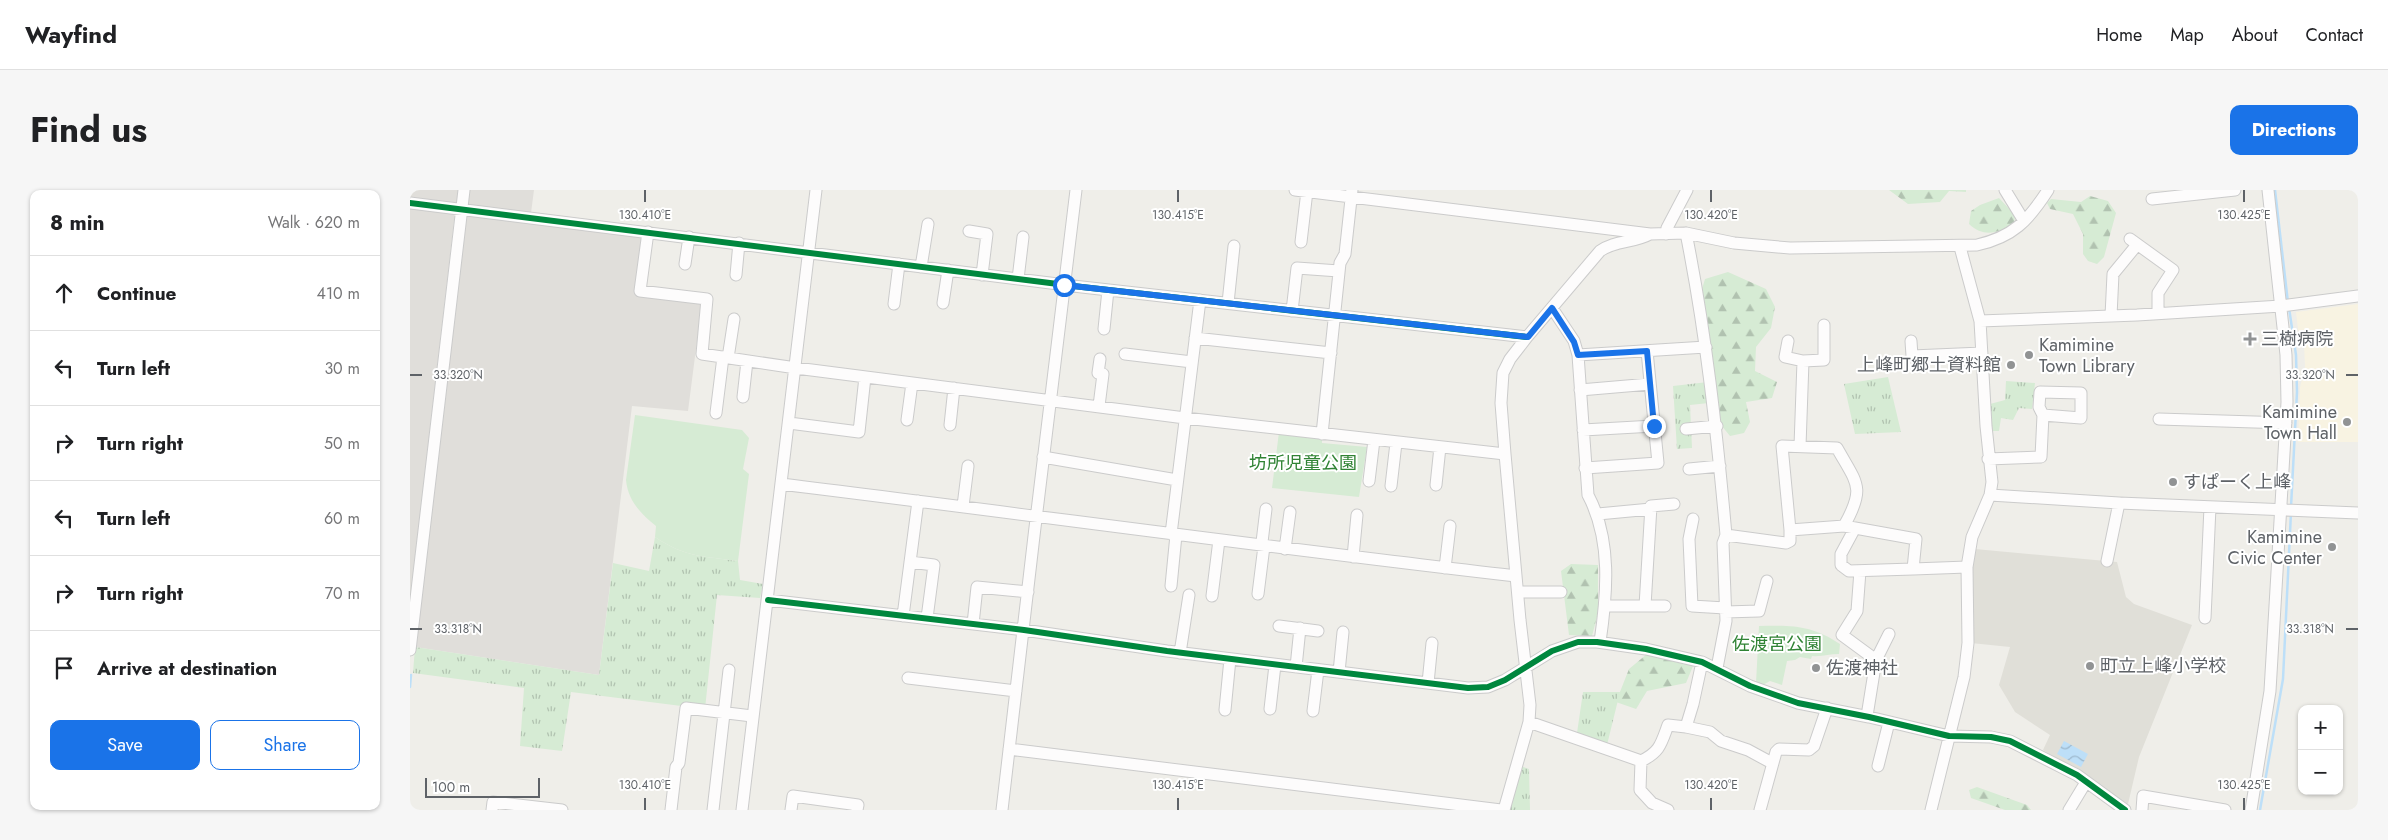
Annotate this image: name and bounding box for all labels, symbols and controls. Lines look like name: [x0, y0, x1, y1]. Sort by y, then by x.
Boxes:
text: Wayfind: [25, 17, 117, 52]
text: Home: [2096, 22, 2142, 48]
text: Map: [2170, 22, 2204, 48]
text: About: [2232, 22, 2277, 48]
text: Contact: [2305, 22, 2363, 48]
text: Find us: [30, 105, 147, 155]
button: Directions: [2230, 105, 2358, 155]
text: 130.410°E: [619, 206, 671, 224]
text: 130.415°E: [1152, 206, 1204, 224]
text: 130.420°E: [1684, 206, 1738, 224]
text: 130.425°E: [2217, 206, 2271, 224]
text: 8 min: [50, 208, 105, 238]
text: Walk · 620 m: [268, 211, 360, 234]
route start: [1053, 274, 1076, 297]
icon: ahead: [50, 279, 78, 307]
text: Continue: [97, 280, 176, 307]
text: 410 m: [317, 282, 360, 305]
place label: 三樹病院: [2261, 326, 2333, 352]
place label: Kamimine Town Library: [2039, 332, 2135, 379]
marker: 三樹病院: [2243, 332, 2257, 346]
marker: Kamimine Town Library: [2023, 349, 2035, 361]
place label: 上峰町郷土資料館: [1857, 352, 2001, 378]
icon: left: [50, 354, 78, 382]
text: Turn left: [97, 355, 170, 382]
text: 30 m: [324, 357, 360, 380]
marker: 上峰町郷土資料館: [2005, 359, 2017, 371]
text: 33.320°N: [433, 366, 483, 384]
text: 33.320°N: [2285, 366, 2335, 384]
place label: Kamimine Town Hall: [2262, 399, 2337, 446]
route end: [1643, 415, 1666, 438]
marker: Kamimine Town Hall: [2341, 416, 2353, 428]
icon: right: [50, 429, 78, 457]
text: Turn right: [97, 430, 183, 457]
text: 50 m: [324, 432, 360, 455]
park label: 坊所児童公園: [1249, 450, 1357, 476]
place label: すぱーく上峰: [2183, 469, 2291, 495]
marker: すぱーく上峰: [2167, 476, 2179, 488]
icon: left: [50, 504, 78, 532]
text: Turn left: [97, 505, 170, 532]
text: 60 m: [324, 507, 360, 530]
place label: Kamimine Civic Center: [2228, 524, 2323, 571]
marker: Kamimine Civic Center: [2326, 541, 2338, 553]
icon: right: [50, 579, 78, 607]
text: Turn right: [97, 580, 183, 607]
text: 70 m: [325, 582, 360, 605]
text: 33.318°N: [434, 620, 482, 638]
text: 33.318°N: [2286, 620, 2334, 638]
park label: 佐渡宮公園: [1732, 631, 1822, 657]
place label: 町立上峰小学校: [2100, 653, 2226, 679]
icon: arrive: [50, 654, 78, 682]
text: Arrive at destination: [97, 655, 277, 682]
place label: 佐渡神社: [1826, 655, 1898, 681]
marker: 町立上峰小学校: [2084, 660, 2096, 672]
marker: 佐渡神社: [1810, 662, 1822, 674]
map controls: [2298, 705, 2343, 795]
button: +: [2298, 705, 2343, 750]
button: Save: [50, 720, 200, 770]
button: Share: [210, 720, 360, 770]
button: −: [2298, 750, 2343, 795]
scale bar: [425, 775, 540, 798]
text: 130.410°E: [619, 776, 671, 794]
text: 130.415°E: [1152, 776, 1204, 794]
text: 130.420°E: [1684, 776, 1738, 794]
text: 130.425°E: [2217, 776, 2271, 794]
text: 100 m: [432, 777, 470, 797]

